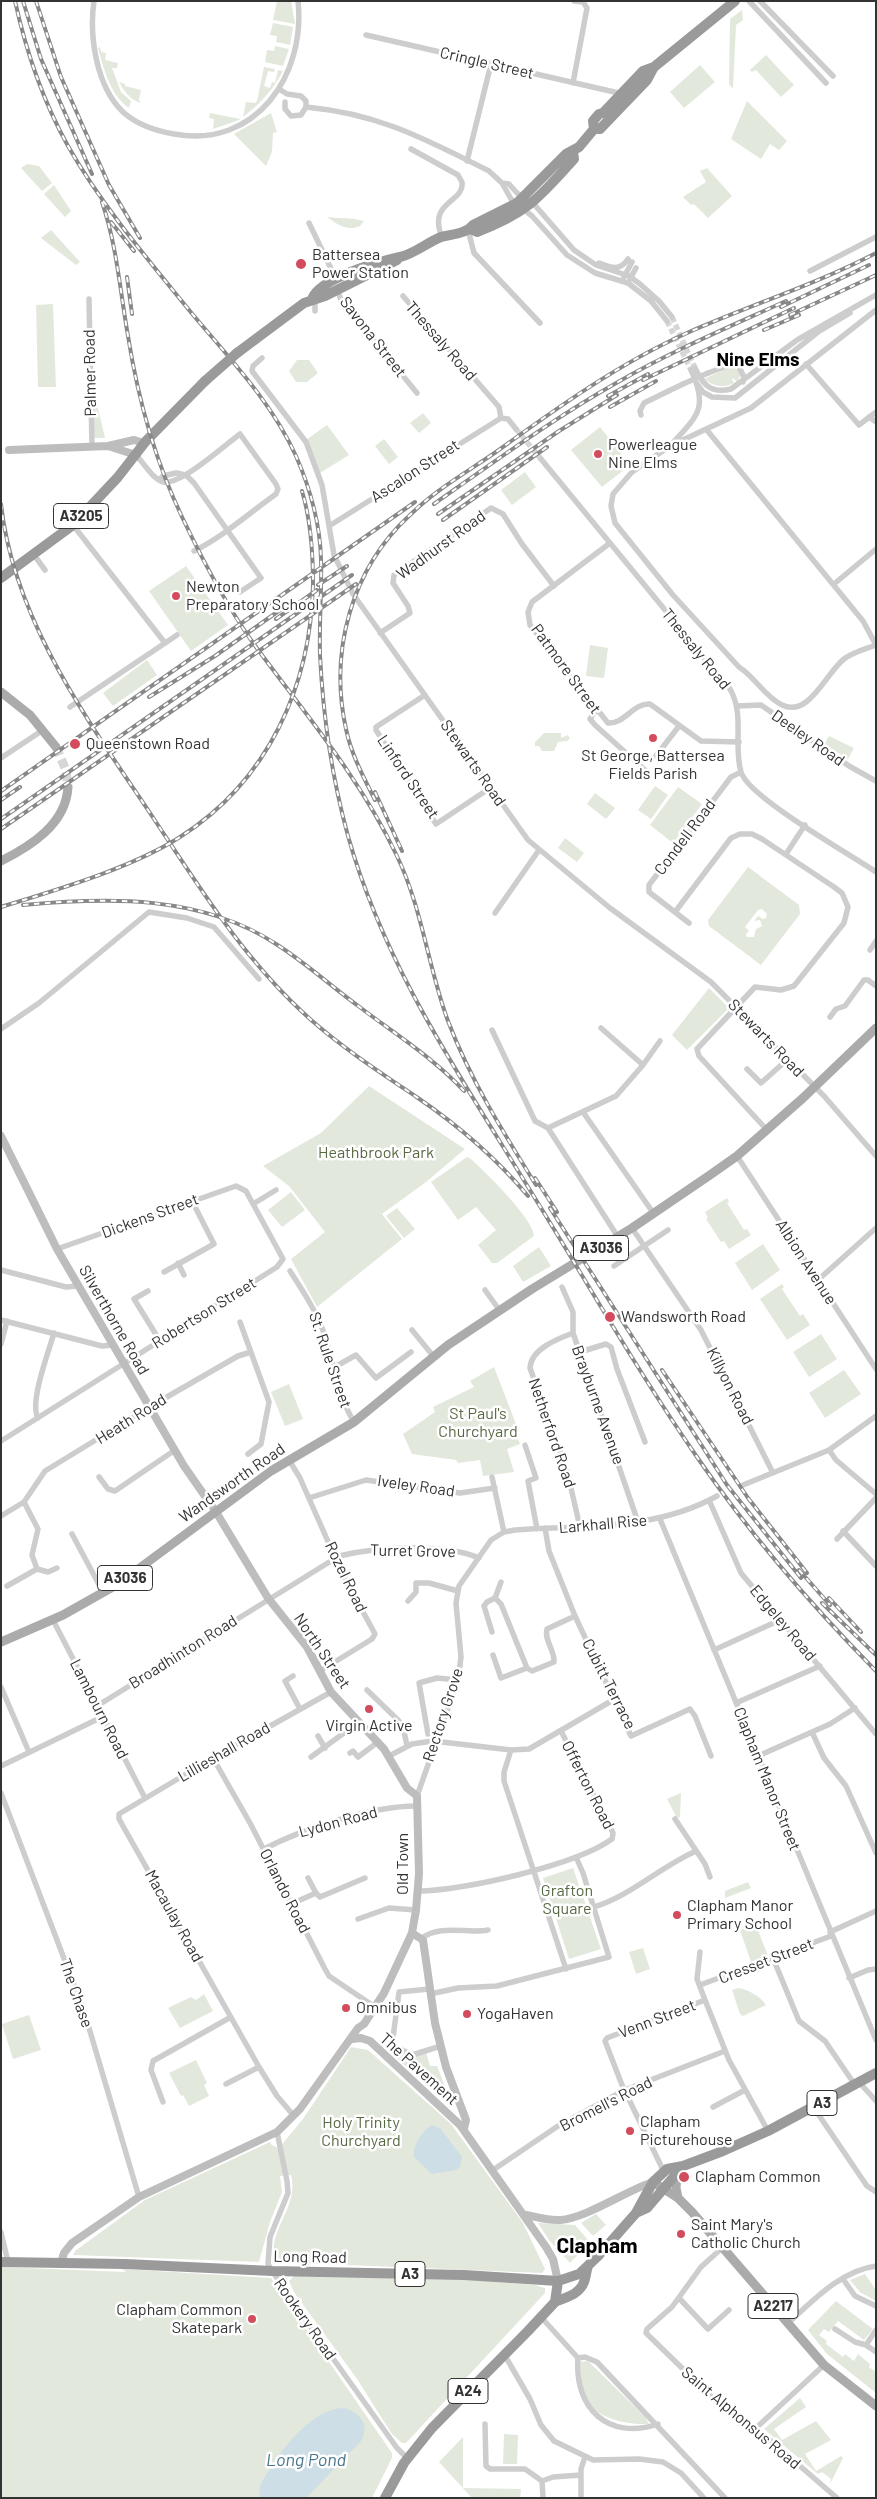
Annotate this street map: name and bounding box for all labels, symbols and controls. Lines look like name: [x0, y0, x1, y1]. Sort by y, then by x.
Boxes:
street label: Cringle Street: [438, 43, 536, 83]
place label: Battersea Power Station: [312, 245, 409, 283]
marker: Battersea Power Station: [294, 257, 308, 271]
street label: Savona Street: [336, 293, 410, 381]
street label: Thessaly Road: [401, 297, 481, 385]
street label: Palmer Road: [80, 329, 100, 417]
district label: Nine Elms: [716, 349, 800, 371]
street label: Ascalon Street: [367, 435, 463, 507]
place label: Powerleague Nine Elms: [608, 435, 697, 473]
marker: Powerleague Nine Elms: [592, 448, 604, 460]
road number: A3205: [54, 504, 108, 528]
street label: Wadhurst Road: [393, 506, 489, 584]
place label: Newton Preparatory School: [186, 577, 319, 615]
marker: Newton Preparatory School: [170, 590, 182, 602]
street label: Thessaly Road: [657, 605, 735, 693]
street label: Patmore Street: [527, 620, 605, 718]
street label: Deeley Road: [768, 706, 848, 770]
street label: Stewarts Road: [436, 716, 510, 810]
street label: Linford Street: [373, 731, 443, 823]
marker: St George, Battersea Fields Parish: [647, 732, 659, 744]
place label: Queenstown Road: [86, 734, 210, 754]
marker: Queenstown Road: [68, 737, 82, 751]
place label: St George, Battersea Fields Parish: [581, 746, 725, 784]
street label: Condell Road: [650, 795, 720, 879]
street label: Stewarts Road: [724, 995, 808, 1081]
park label: Heathbrook Park: [318, 1143, 434, 1163]
street label: Dickens Street: [99, 1190, 201, 1242]
street label: Albion Avenue: [771, 1216, 841, 1308]
road number: A3036: [574, 1236, 628, 1260]
street label: Silverthorne Road: [75, 1262, 153, 1378]
street label: Robertson Street: [148, 1273, 260, 1353]
place label: Wandsworth Road: [621, 1307, 746, 1327]
street label: St. Rule Street: [305, 1309, 355, 1411]
marker: Wandsworth Road: [603, 1310, 617, 1324]
street label: Brayburne Avenue: [568, 1343, 628, 1467]
street label: Killyon Road: [702, 1344, 758, 1428]
street label: Netherford Road: [524, 1376, 580, 1490]
street label: Heath Road: [92, 1390, 170, 1448]
park label: St Paul's Churchyard: [438, 1404, 518, 1442]
street label: Wandsworth Road: [175, 1439, 289, 1527]
street label: Iveley Road: [376, 1471, 456, 1501]
street label: Larkhall Rise: [558, 1511, 648, 1537]
street label: Rozel Road: [321, 1538, 371, 1616]
street label: Turret Grove: [370, 1541, 456, 1561]
road number: A3036: [98, 1566, 152, 1590]
street label: Edgeley Road: [746, 1581, 820, 1665]
street label: North Street: [290, 1610, 354, 1692]
street label: Broadhinton Road: [125, 1611, 241, 1693]
street label: Cubitt Terrace: [578, 1636, 640, 1732]
street label: Lambourn Road: [66, 1656, 132, 1762]
street label: Rectory Grove: [419, 1666, 467, 1764]
marker: Virgin Active: [363, 1703, 375, 1715]
street label: Clapham Manor Street: [729, 1704, 805, 1854]
place label: Virgin Active: [325, 1716, 413, 1736]
street label: Lillieshall Road: [174, 1718, 274, 1786]
street label: Offerton Road: [558, 1738, 618, 1832]
street label: Lydon Road: [297, 1802, 379, 1842]
street label: Old Town: [393, 1833, 413, 1895]
street label: Orlando Road: [256, 1846, 314, 1936]
street label: Macaulay Road: [141, 1867, 207, 1965]
park label: Grafton Square: [541, 1881, 593, 1919]
place label: Clapham Manor Primary School: [687, 1896, 793, 1934]
marker: Clapham Manor Primary School: [671, 1909, 683, 1921]
street label: Cresset Street: [716, 1934, 816, 1988]
street label: The Chase: [55, 1956, 97, 2030]
street label: Venn Street: [616, 1995, 698, 2043]
place label: Omnibus: [356, 1998, 417, 2018]
marker: Omnibus: [340, 2002, 352, 2014]
place label: YogaHaven: [477, 2004, 554, 2024]
marker: YogaHaven: [461, 2008, 473, 2020]
street label: The Pavement: [376, 2029, 462, 2109]
street label: Bromell's Road: [556, 2072, 656, 2136]
road number: A3: [807, 2090, 837, 2116]
place label: Clapham Picturehouse: [640, 2112, 733, 2150]
park label: Holy Trinity Churchyard: [321, 2113, 401, 2151]
marker: Clapham Picturehouse: [624, 2125, 636, 2137]
place label: Clapham Common: [695, 2167, 821, 2187]
marker: Clapham Common: [677, 2170, 691, 2184]
place label: Saint Mary's Catholic Church: [691, 2215, 801, 2253]
marker: Saint Mary's Catholic Church: [675, 2228, 687, 2240]
district label: Clapham: [557, 2233, 637, 2259]
street label: Long Road: [273, 2247, 347, 2267]
road number: A3: [395, 2262, 425, 2286]
street label: Rookery Road: [270, 2274, 340, 2364]
road number: A2217: [748, 2294, 798, 2318]
place label: Clapham Common Skatepark: [116, 2300, 242, 2338]
marker: Clapham Common Skatepark: [246, 2313, 258, 2325]
street label: Saint Alphonsus Road: [677, 2362, 805, 2474]
road number: A24: [448, 2378, 488, 2404]
water label: Long Pond: [266, 2449, 346, 2471]

